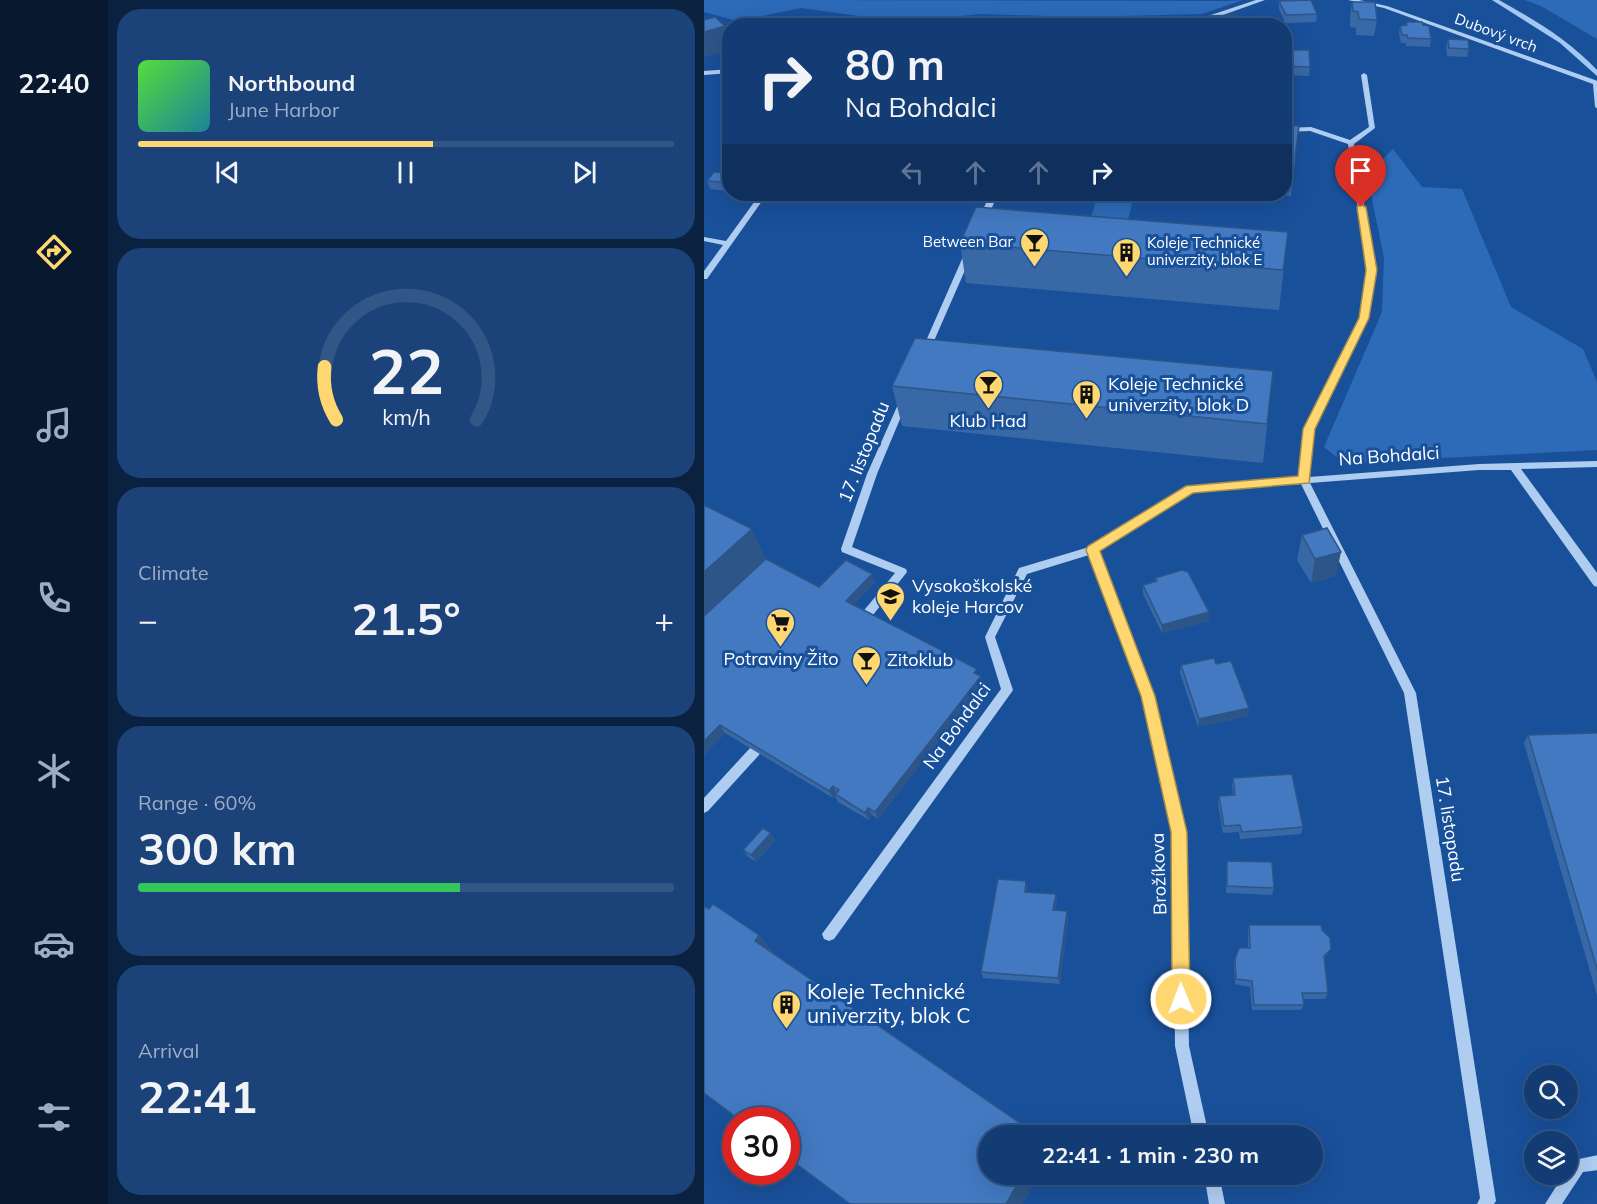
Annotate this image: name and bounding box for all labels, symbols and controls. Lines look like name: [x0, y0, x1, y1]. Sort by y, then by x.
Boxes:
street label: Dubový vrch: [1452, 9, 1540, 56]
text: 80 m: [845, 38, 945, 91]
icon: right: [746, 42, 824, 120]
text: 22:40: [18, 66, 90, 100]
text: Northbound: [228, 69, 355, 97]
text: Na Bohdalci: [845, 90, 997, 124]
text: June Harbor: [228, 97, 339, 122]
pin: [1335, 145, 1386, 207]
icon: arrive: [1344, 154, 1377, 187]
icon: previous: [211, 156, 244, 189]
icon: pause: [389, 156, 422, 189]
icon: next: [568, 156, 601, 189]
icon: left: [896, 156, 929, 189]
icon: ahead: [959, 156, 992, 189]
icon: ahead: [1022, 156, 1055, 189]
icon: right: [1085, 156, 1118, 189]
bar icon: Between Bar: [1018, 226, 1050, 268]
icon: directions: [33, 231, 75, 273]
place label: Between Bar: [923, 232, 1014, 251]
place label: Koleje Technické univerzity, blok E: [1147, 233, 1263, 269]
building icon: Koleje Technické univerzity, blok E: [1110, 236, 1142, 278]
text: 22: [369, 331, 443, 410]
bar icon: Klub Had: [972, 368, 1004, 410]
place label: Koleje Technické univerzity, blok D: [1108, 372, 1249, 416]
building icon: Koleje Technické univerzity, blok D: [1071, 378, 1103, 420]
street label: 17. listopadu: [833, 398, 894, 506]
text: km/h: [382, 403, 430, 430]
icon: music: [33, 404, 75, 446]
place label: Klub Had: [950, 409, 1026, 432]
street label: Na Bohdalci: [1338, 441, 1440, 470]
text: Climate: [138, 560, 209, 585]
place label: Vysokoškolské koleje Harcov: [912, 574, 1032, 618]
icon: phone: [33, 577, 75, 619]
school or university icon: Vysokoškolské koleje Harcov: [875, 580, 907, 622]
text: 21.5°: [351, 590, 461, 646]
text: −: [138, 599, 158, 640]
text: +: [654, 599, 674, 640]
supermarket icon: Potraviny Žito: [765, 606, 797, 648]
bar icon: Zitoklub: [850, 644, 882, 686]
place label: Potraviny Žito: [723, 647, 839, 670]
place label: Zitoklub: [887, 648, 953, 671]
street label: Na Bohdalci: [918, 678, 996, 773]
icon: climate: [33, 750, 75, 792]
street label: 17. listopadu: [1431, 774, 1470, 884]
text: Range · 60%: [138, 790, 256, 815]
text: 300 km: [138, 820, 297, 876]
street label: Brožíkova: [1146, 833, 1171, 915]
icon: car: [33, 923, 75, 965]
position arrow: [1149, 967, 1213, 1031]
place label: Koleje Technické univerzity, blok C: [807, 978, 971, 1028]
building icon: Koleje Technické univerzity, blok C: [770, 988, 802, 1030]
text: Arrival: [138, 1038, 199, 1063]
map controls: [1524, 1065, 1578, 1185]
button: search: [1524, 1065, 1578, 1119]
text: 22:41: [138, 1068, 257, 1124]
icon: filters: [33, 1096, 75, 1138]
speed limit sign: 30: [722, 1107, 800, 1185]
button: layers: [1524, 1131, 1578, 1185]
text: 22:41 · 1 min · 230 m: [1042, 1141, 1259, 1169]

